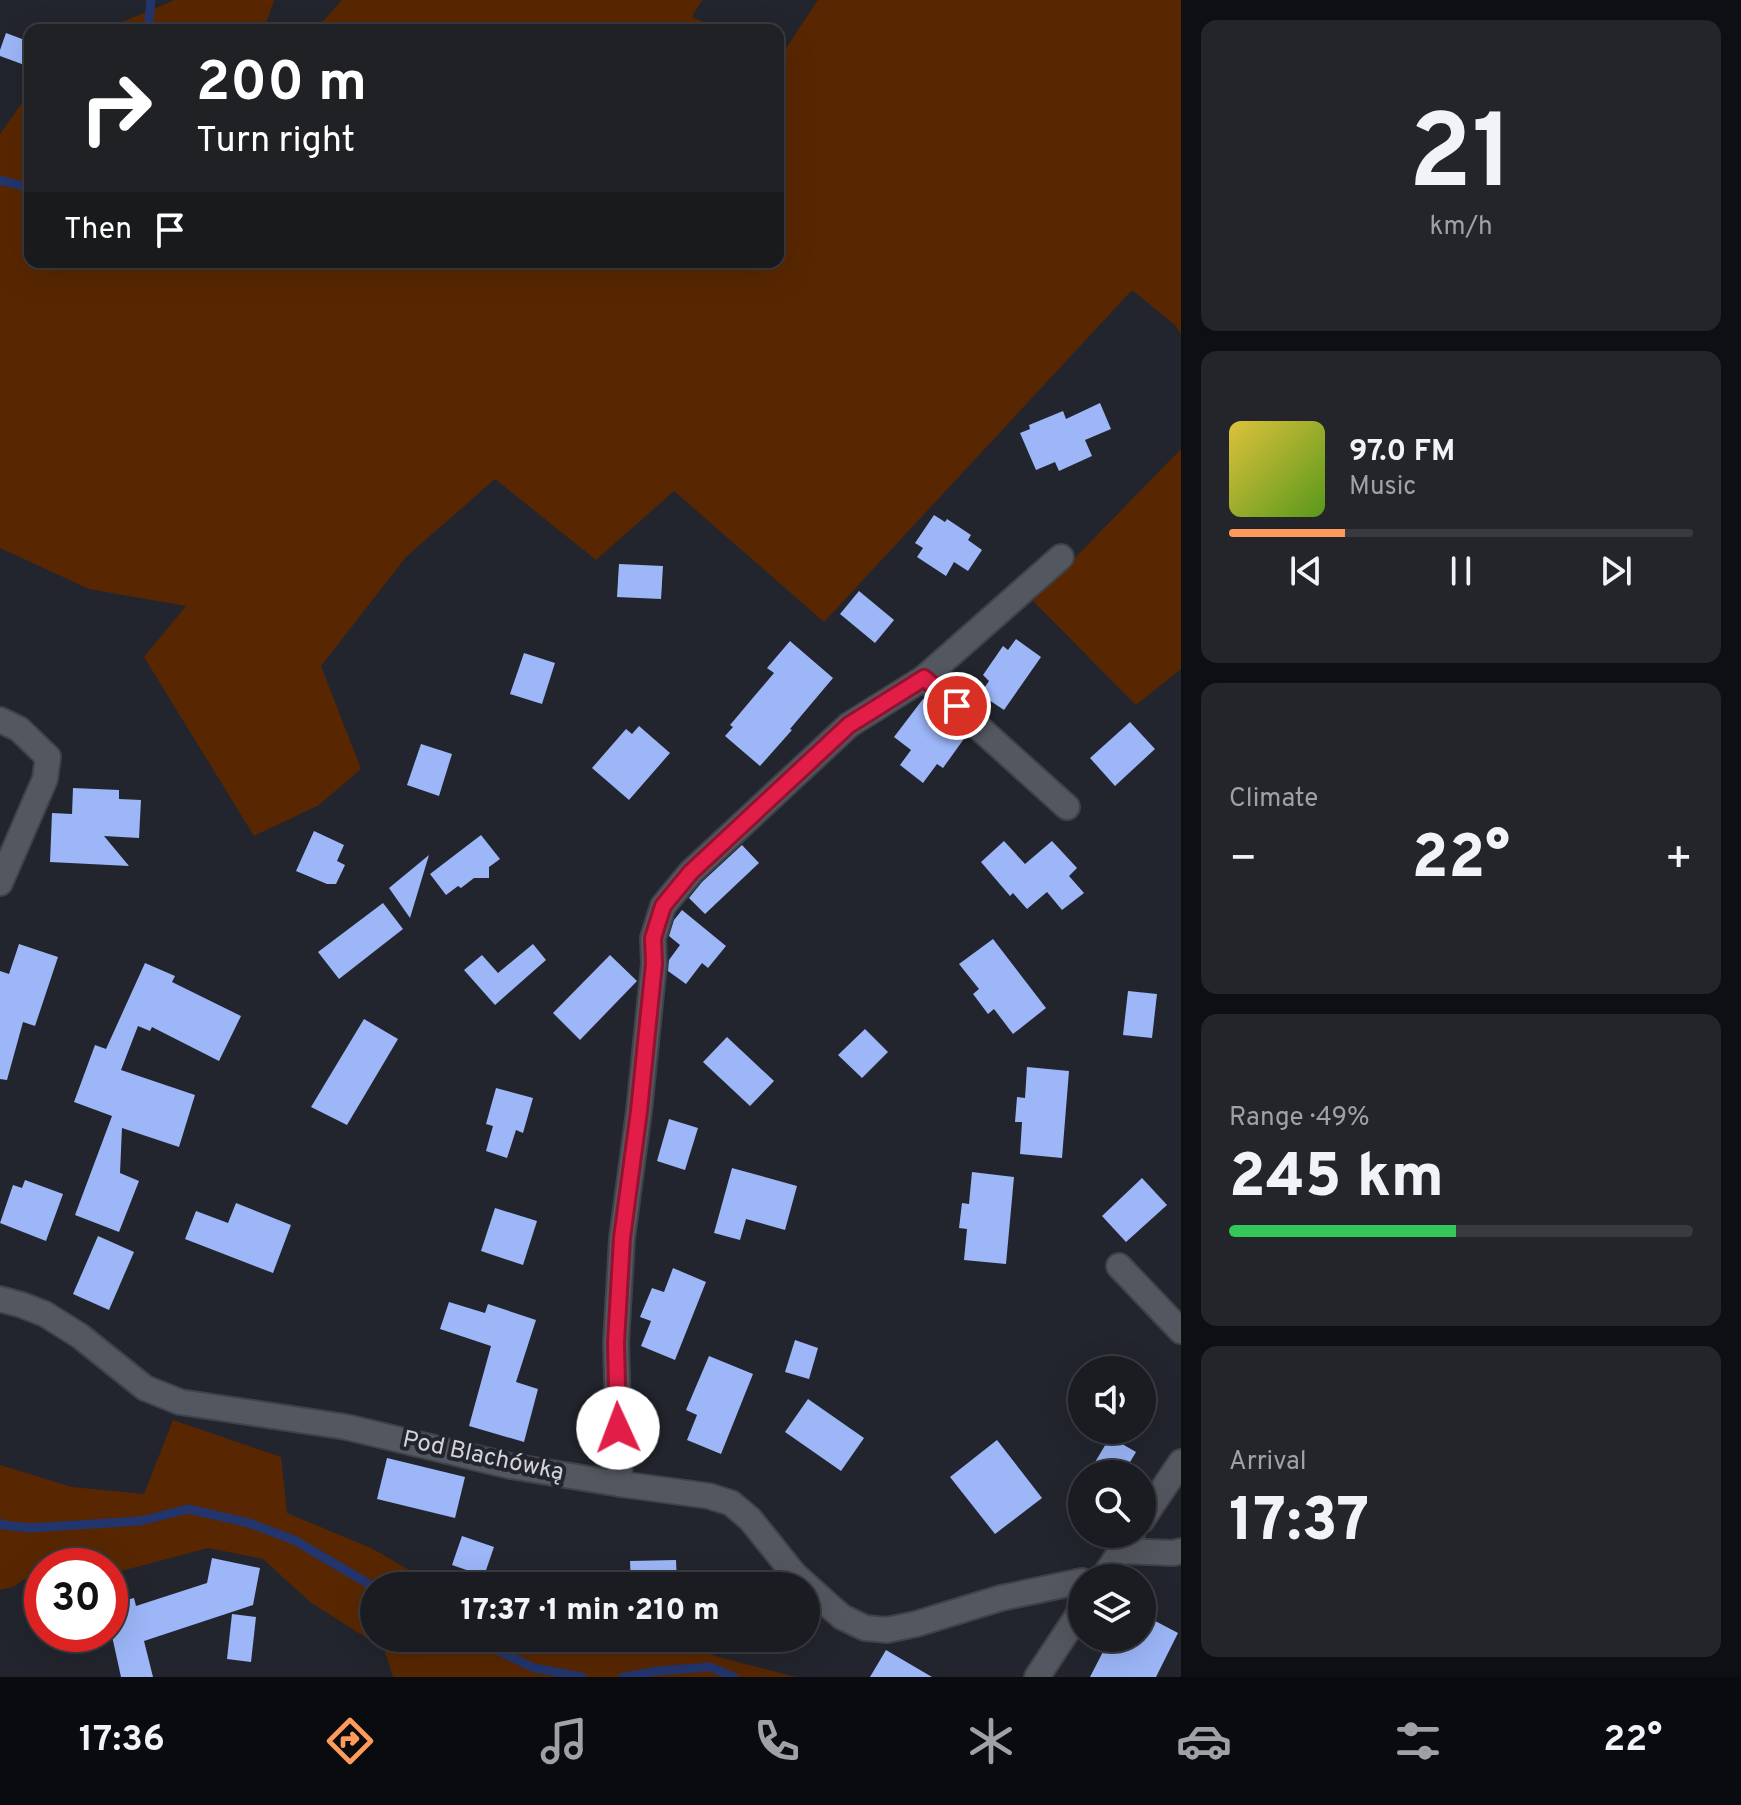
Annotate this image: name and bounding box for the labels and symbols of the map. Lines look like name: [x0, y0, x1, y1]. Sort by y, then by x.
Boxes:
pin: [923, 672, 991, 740]
position arrow: [576, 1386, 660, 1470]
street label: Pod Blachówką: [400, 1425, 566, 1489]
speed limit sign: 30: [24, 1548, 128, 1652]

